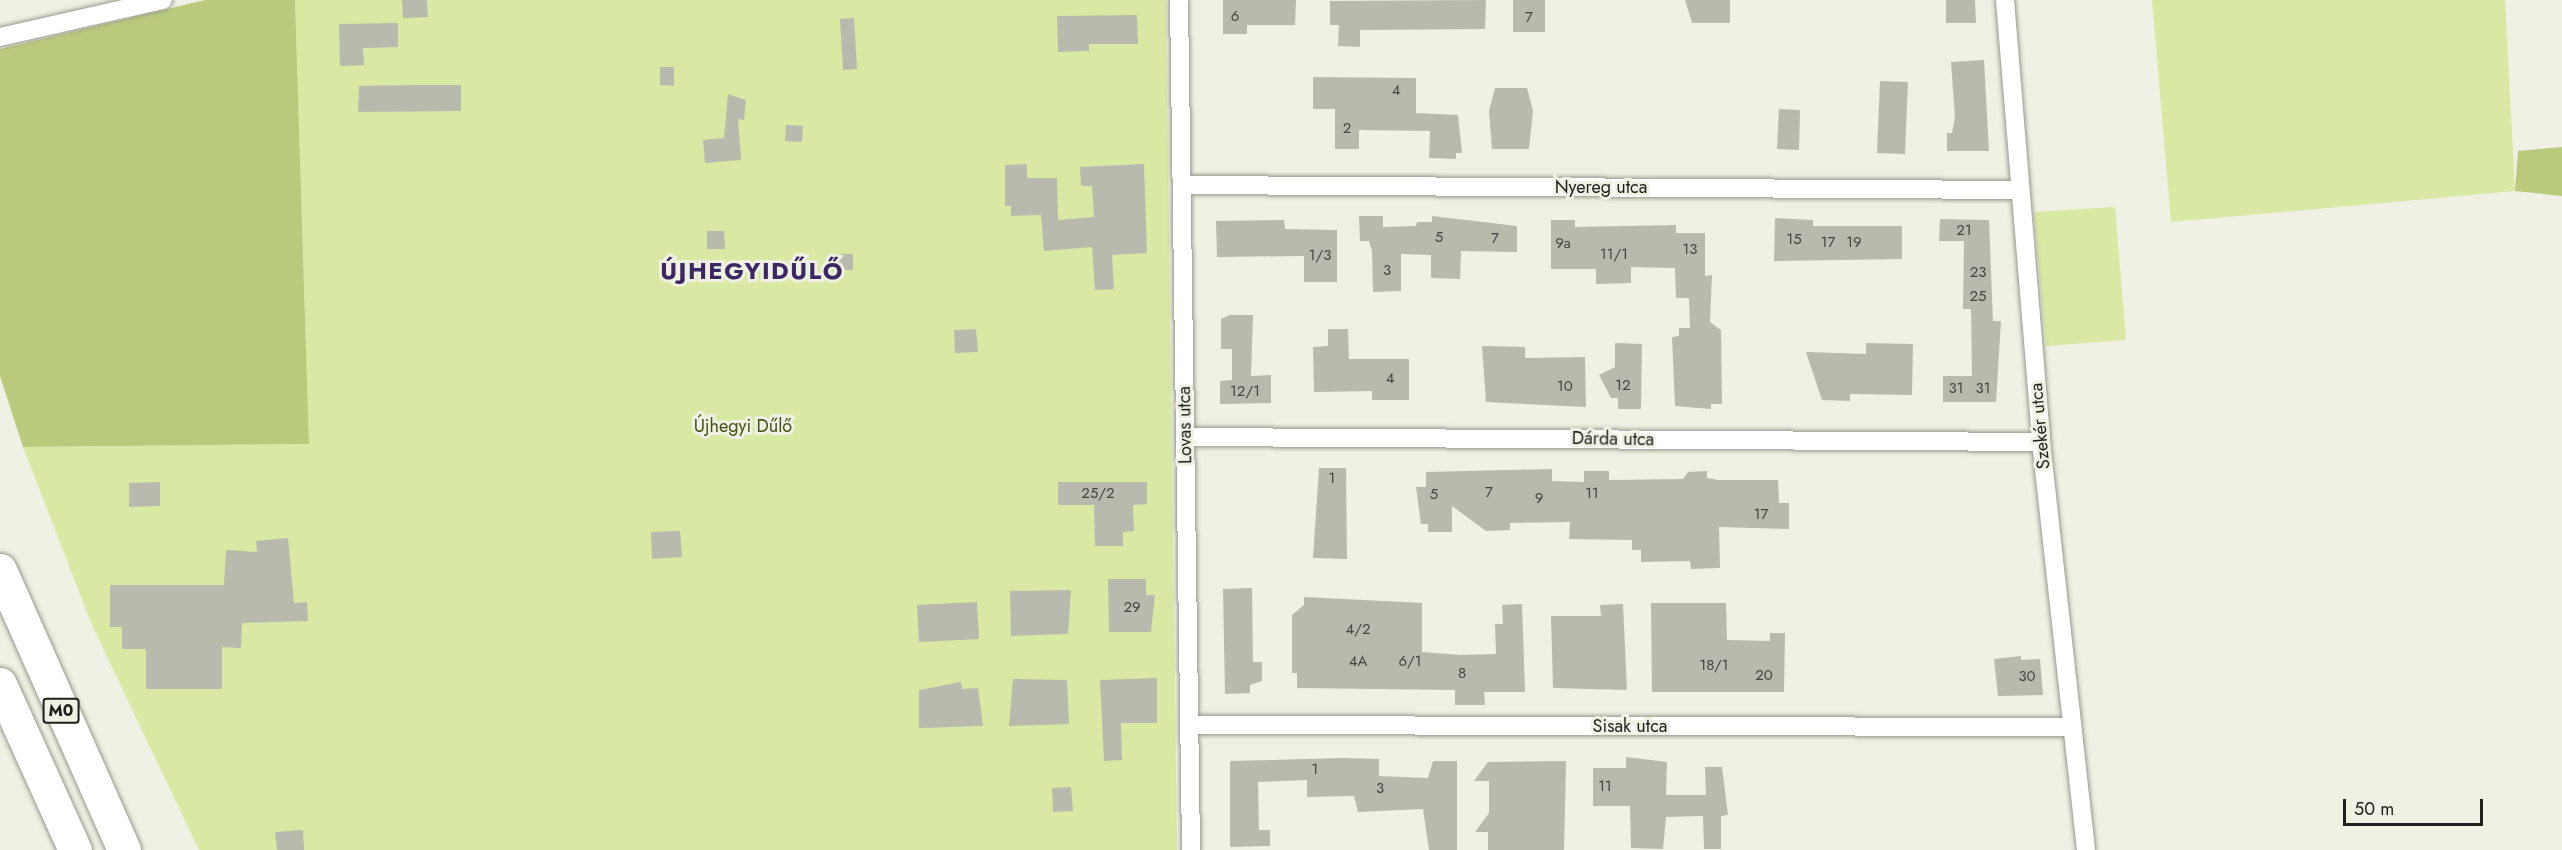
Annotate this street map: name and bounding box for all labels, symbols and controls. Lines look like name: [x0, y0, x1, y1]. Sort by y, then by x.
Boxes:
house number: 6: [1231, 8, 1239, 26]
house number: 7: [1525, 9, 1533, 27]
house number: 4: [1392, 82, 1400, 100]
house number: 2: [1343, 120, 1351, 138]
street label: Nyereg utca: [1555, 176, 1647, 198]
house number: 21: [1956, 222, 1972, 240]
house number: 5: [1435, 229, 1443, 247]
house number: 7: [1491, 230, 1499, 248]
house number: 15: [1786, 231, 1802, 249]
house number: 17: [1821, 234, 1835, 252]
house number: 19: [1846, 234, 1862, 252]
house number: 9a: [1555, 235, 1571, 253]
house number: 13: [1683, 241, 1697, 259]
house number: 11/1: [1600, 246, 1628, 264]
house number: 1/3: [1309, 247, 1331, 265]
district label: ÚJHEGYIDŰLŐ: [660, 257, 844, 285]
house number: 3: [1383, 262, 1391, 280]
house number: 23: [1970, 264, 1986, 282]
house number: 25: [1970, 288, 1986, 306]
house number: 4: [1386, 370, 1394, 388]
house number: 12: [1615, 377, 1631, 395]
house number: 10: [1557, 378, 1573, 396]
house number: 31: [1949, 380, 1963, 398]
house number: 31: [1976, 380, 1990, 398]
street label: Szekér utca: [2025, 382, 2055, 470]
house number: 12/1: [1230, 383, 1260, 401]
street label: Lovas utca: [1174, 386, 1196, 464]
park label: Újhegyi Dűlő: [694, 415, 792, 437]
street label: Dárda utca: [1572, 427, 1654, 451]
house number: 1: [1329, 470, 1335, 488]
house number: 7: [1485, 484, 1493, 502]
house number: 25/2: [1081, 485, 1115, 503]
house number: 11: [1585, 485, 1599, 503]
house number: 5: [1430, 486, 1438, 504]
house number: 9: [1535, 490, 1543, 508]
house number: 17: [1754, 506, 1768, 524]
house number: 29: [1123, 599, 1141, 617]
house number: 4/2: [1345, 621, 1371, 639]
house number: 4A: [1349, 653, 1367, 671]
house number: 6/1: [1398, 653, 1422, 671]
house number: 18/1: [1699, 657, 1729, 675]
house number: 8: [1458, 665, 1466, 683]
house number: 20: [1755, 667, 1773, 685]
house number: 30: [2018, 668, 2036, 686]
road number: M0: [42, 698, 80, 724]
street label: Sisak utca: [1593, 715, 1667, 737]
house number: 1: [1312, 761, 1318, 779]
house number: 11: [1598, 778, 1612, 796]
house number: 3: [1376, 780, 1384, 798]
scale bar: [2346, 787, 2486, 825]
text: 50 m: [2354, 796, 2394, 822]

